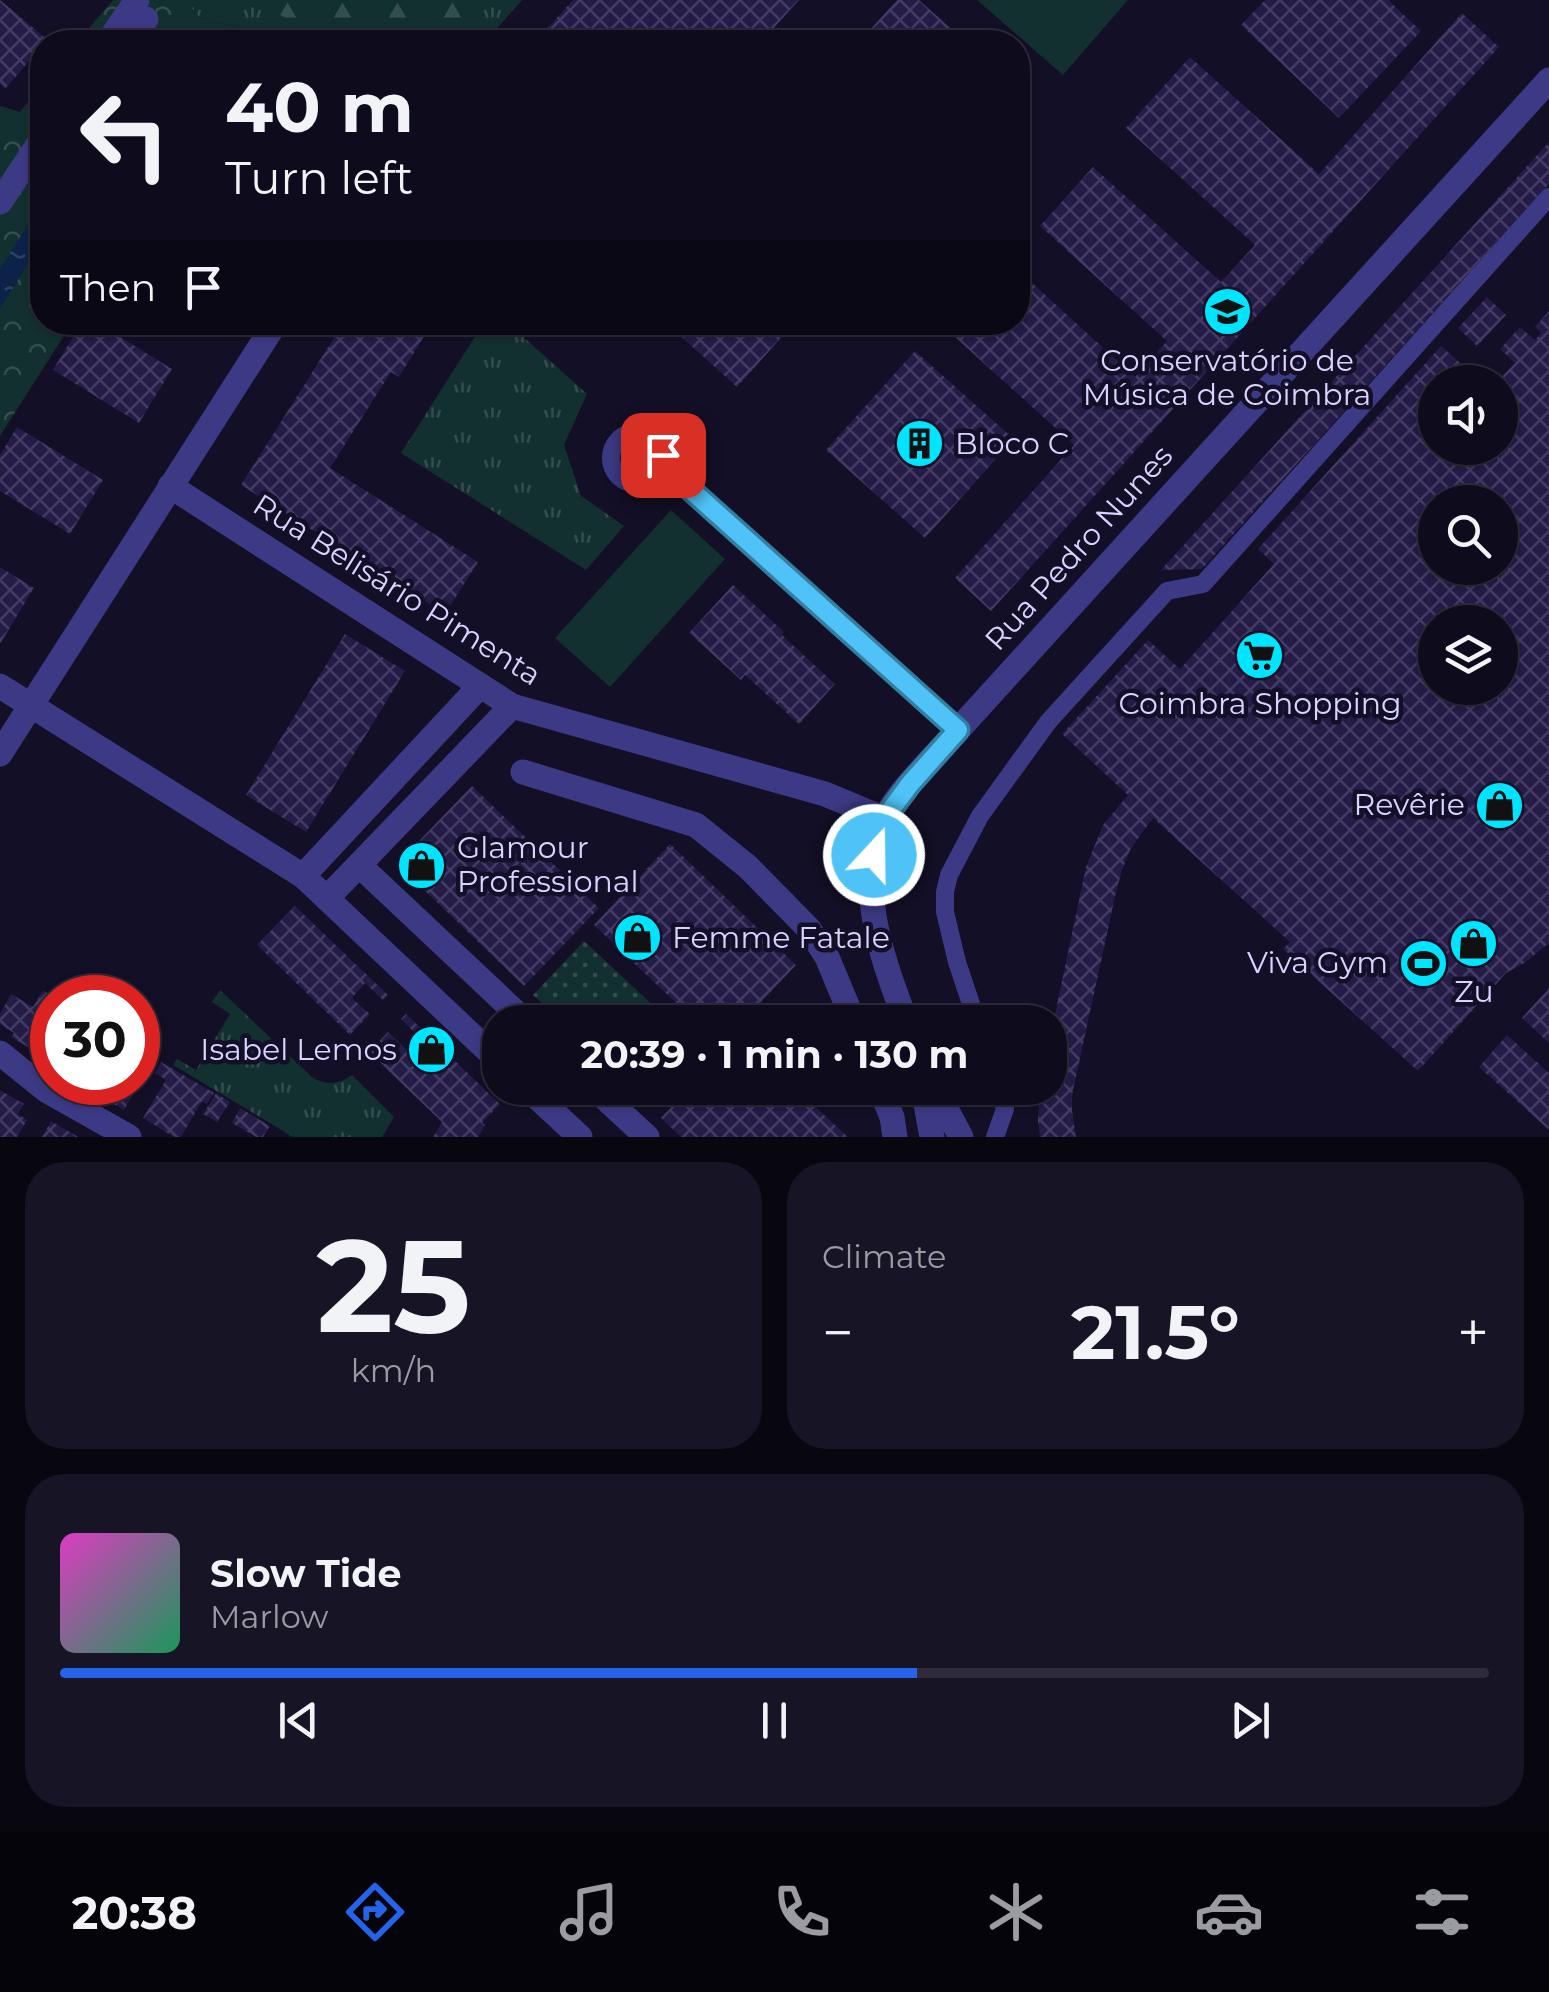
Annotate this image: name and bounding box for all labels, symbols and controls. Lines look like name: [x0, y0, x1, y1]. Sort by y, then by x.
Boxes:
text: 40 m: [225, 64, 414, 150]
icon: left: [60, 70, 190, 200]
text: Turn left: [225, 150, 413, 205]
icon: arrive: [176, 260, 231, 315]
text: Then: [60, 264, 156, 311]
school or university icon: Conservatório de Música de Coimbra: [1201, 286, 1253, 338]
place label: Conservatório de Música de Coimbra: [1083, 342, 1371, 413]
map controls: [1418, 365, 1518, 705]
button: sound: [1418, 365, 1518, 465]
pin: [621, 413, 706, 498]
building icon: Bloco C: [894, 418, 946, 470]
place label: Bloco C: [955, 425, 1069, 462]
icon: arrive: [636, 428, 691, 483]
street label: Rua Pedro Nunes: [977, 438, 1180, 658]
button: search: [1418, 485, 1518, 585]
street label: Rua Belisário Pimenta: [247, 486, 548, 693]
button: layers: [1418, 605, 1518, 705]
supermarket icon: Coimbra Shopping: [1234, 629, 1286, 681]
place label: Coimbra Shopping: [1118, 685, 1402, 722]
shop icon: Revêrie: [1474, 779, 1526, 831]
place label: Revêrie: [1354, 786, 1465, 823]
position arrow: [822, 803, 926, 907]
place label: Glamour Professional: [457, 829, 639, 900]
shop icon: Glamour Professional: [396, 839, 448, 891]
shop icon: Femme Fatale: [611, 912, 663, 964]
shop icon: Zu: [1448, 917, 1500, 969]
place label: Femme Fatale: [672, 919, 890, 956]
sports icon: Viva Gym: [1397, 937, 1449, 989]
place label: Viva Gym: [1247, 944, 1388, 981]
place label: Zu: [1454, 973, 1494, 1010]
speed limit sign: 30: [30, 975, 160, 1105]
shop icon: Isabel Lemos: [406, 1024, 458, 1076]
place label: Isabel Lemos: [200, 1031, 397, 1068]
text: 20:39 · 1 min · 130 m: [581, 1031, 968, 1078]
text: 25: [316, 1206, 471, 1365]
text: Climate: [822, 1237, 946, 1276]
text: 21.5°: [1071, 1286, 1240, 1378]
text: −: [822, 1299, 854, 1366]
text: +: [1457, 1299, 1489, 1366]
text: km/h: [351, 1351, 436, 1390]
text: Slow Tide: [210, 1550, 402, 1597]
text: Marlow: [210, 1597, 328, 1636]
icon: previous: [271, 1693, 326, 1748]
icon: pause: [747, 1693, 802, 1748]
icon: next: [1223, 1693, 1278, 1748]
icon: directions: [340, 1877, 410, 1947]
icon: music: [554, 1877, 624, 1947]
icon: phone: [767, 1877, 837, 1947]
icon: climate: [981, 1877, 1051, 1947]
icon: car: [1194, 1877, 1264, 1947]
icon: filters: [1407, 1877, 1477, 1947]
text: 20:38: [72, 1885, 197, 1940]

